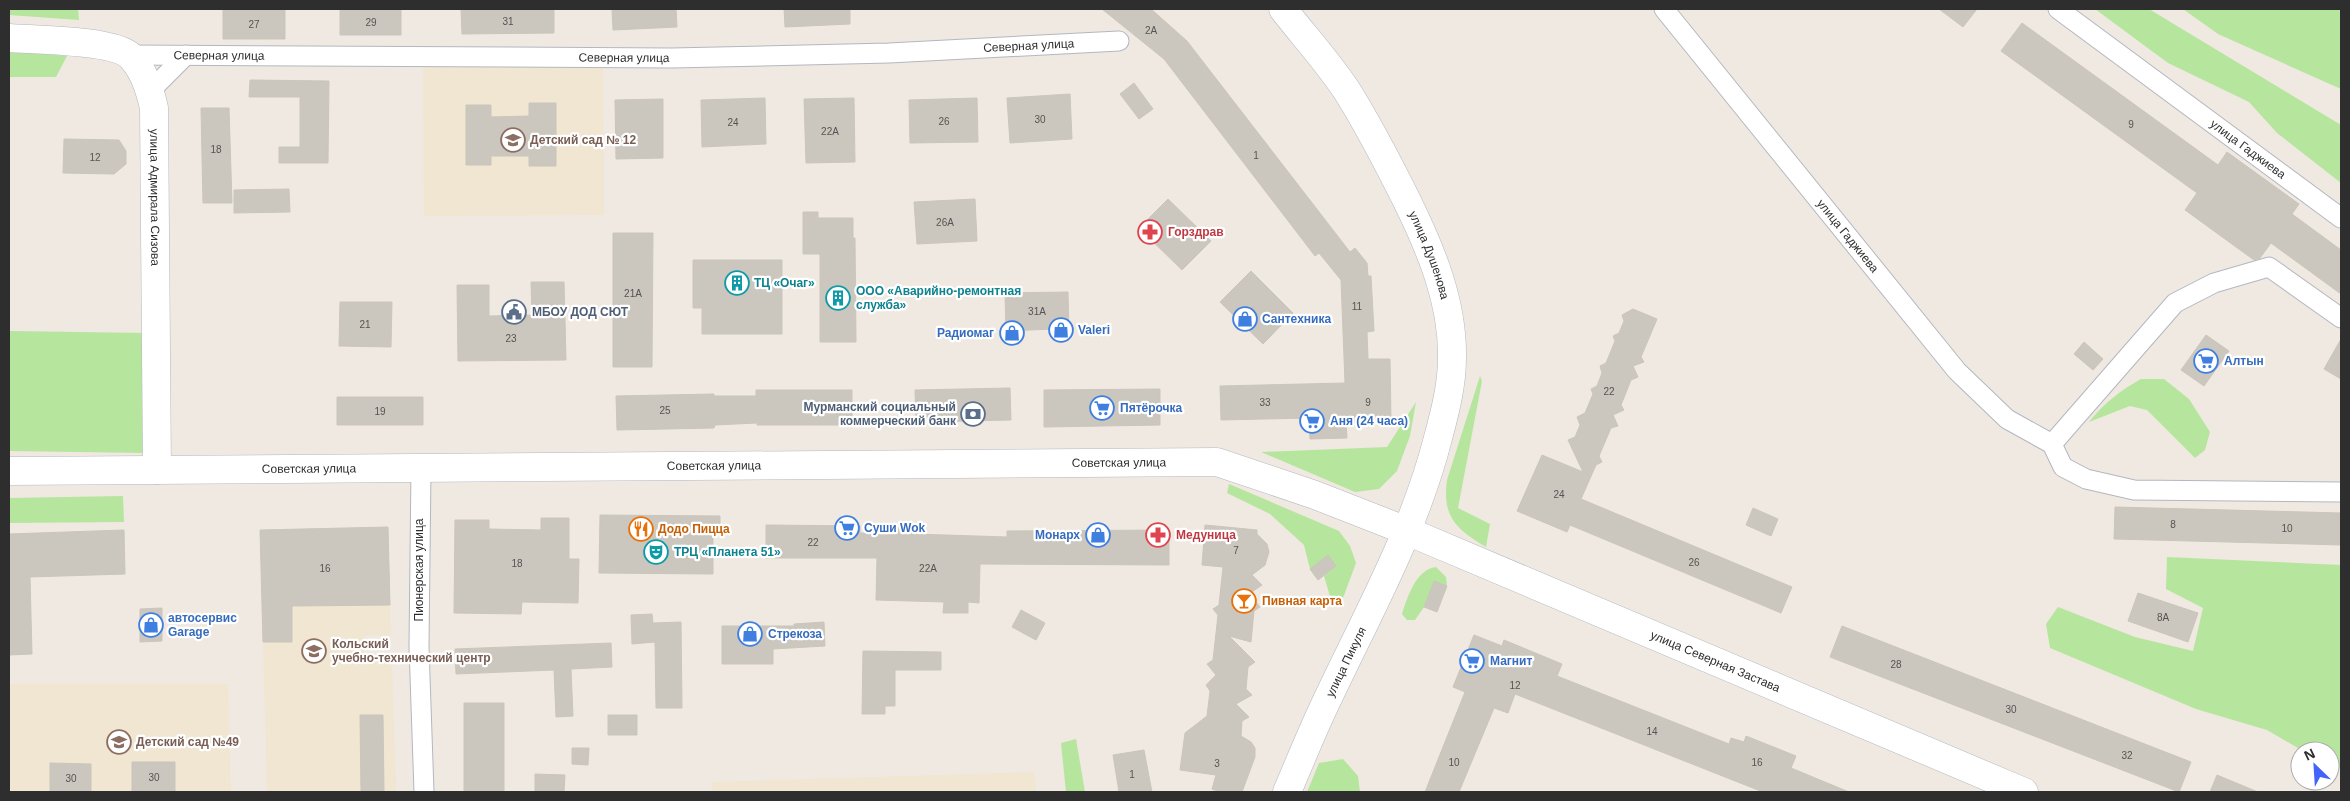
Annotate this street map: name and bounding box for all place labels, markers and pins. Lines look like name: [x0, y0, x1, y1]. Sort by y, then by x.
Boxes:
school or university icon: Детский сад № 12: [500, 127, 526, 153]
place label: Детский сад № 12: [530, 133, 637, 147]
pharmacy icon: Горздрав: [1137, 219, 1163, 245]
place label: Горздрав: [1168, 225, 1224, 239]
building icon: ТЦ «Очаг»: [724, 270, 750, 296]
place label: ТЦ «Очаг»: [754, 276, 815, 290]
place label: ООО «Аварийно-ремонтная служба»: [856, 284, 1021, 312]
building icon: ООО «Аварийно-ремонтная служба»: [825, 285, 851, 311]
public building icon: МБОУ ДОД СЮТ: [501, 299, 527, 325]
place label: МБОУ ДОД СЮТ: [532, 305, 629, 319]
shop icon: Сантехника: [1232, 306, 1258, 332]
place label: Сантехника: [1262, 312, 1331, 326]
shop icon: Valeri: [1048, 317, 1074, 343]
shop icon: Радиомаг: [999, 320, 1025, 346]
place label: Valeri: [1078, 323, 1110, 337]
place label: Радиомаг: [937, 326, 994, 340]
supermarket icon: Алтын: [2193, 348, 2219, 374]
place label: Алтын: [2224, 354, 2264, 368]
supermarket icon: Пятёрочка: [1089, 395, 1115, 421]
place label: Мурманский социальный коммерческий банк: [804, 400, 957, 428]
bank icon: Мурманский социальный коммерческий банк: [960, 401, 986, 427]
place label: Пятёрочка: [1120, 401, 1183, 415]
supermarket icon: Аня (24 часа): [1299, 408, 1325, 434]
place label: Аня (24 часа): [1330, 414, 1408, 428]
supermarket icon: Суши Wok: [834, 515, 860, 541]
restaurant icon: Додо Пицца: [628, 516, 654, 542]
place label: Суши Wok: [864, 521, 925, 535]
place label: Додо Пицца: [658, 522, 730, 536]
shop icon: Монарх: [1085, 522, 1111, 548]
pharmacy icon: Медуница: [1145, 522, 1171, 548]
place label: Монарх: [1035, 528, 1080, 542]
place label: Медуница: [1176, 528, 1236, 542]
theatre icon: ТРЦ «Планета 51»: [643, 539, 669, 565]
place label: ТРЦ «Планета 51»: [674, 545, 781, 559]
bar icon: Пивная карта: [1231, 588, 1257, 614]
place label: Пивная карта: [1262, 594, 1342, 608]
place label: автосервис Garage: [168, 611, 237, 639]
shop icon: автосервис Garage: [138, 612, 164, 638]
shop icon: Стрекоза: [737, 621, 763, 647]
place label: Стрекоза: [768, 627, 822, 641]
place label: Кольский учебно-технический центр: [332, 637, 491, 665]
school or university icon: Кольский учебно-технический центр: [301, 638, 327, 664]
supermarket icon: Магнит: [1459, 648, 1485, 674]
place label: Магнит: [1490, 654, 1532, 668]
school or university icon: Детcкий сад №49: [106, 729, 132, 755]
place label: Детcкий сад №49: [136, 735, 239, 749]

